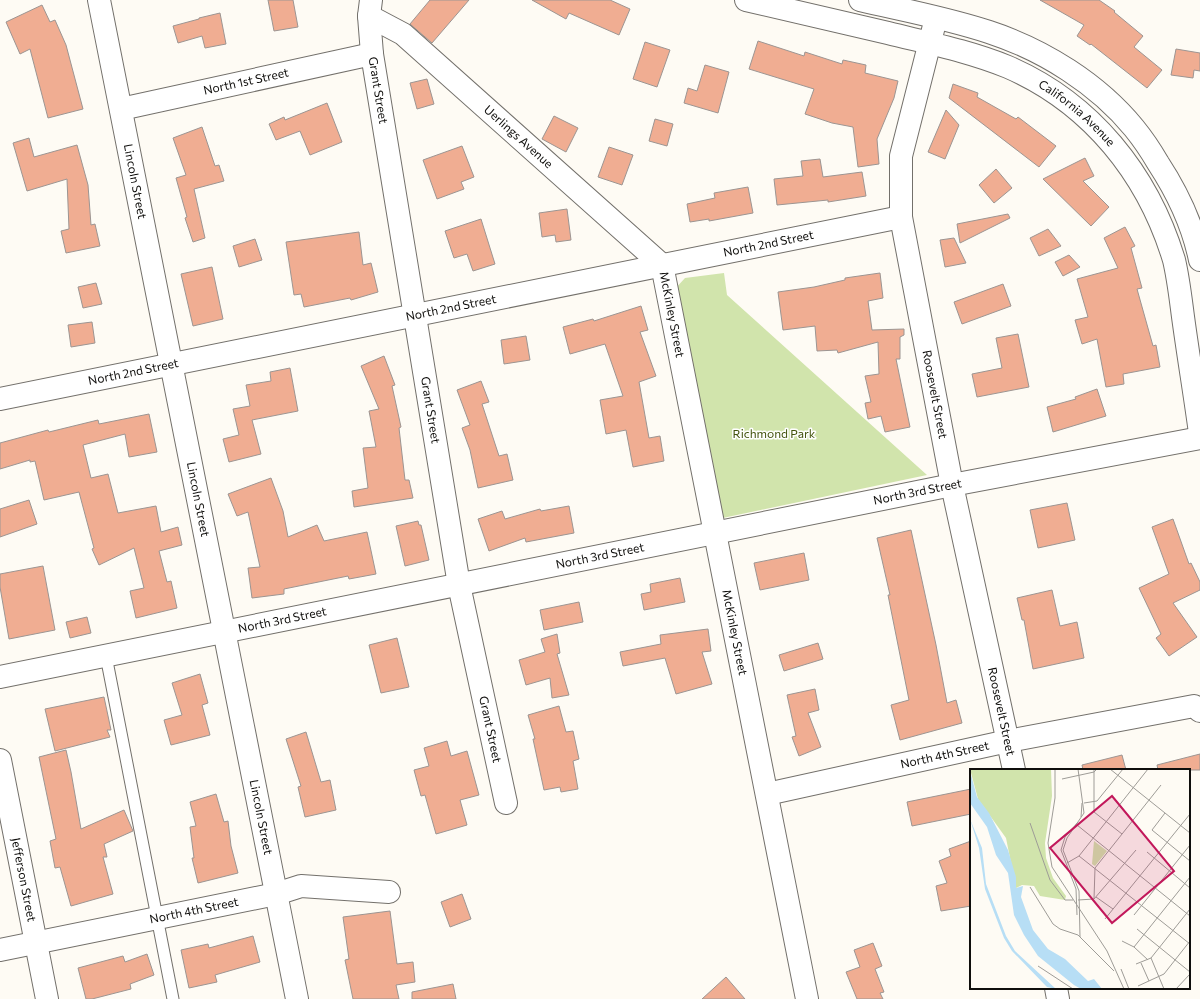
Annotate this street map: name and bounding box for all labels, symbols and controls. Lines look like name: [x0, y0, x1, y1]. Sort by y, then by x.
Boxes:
street label: Grant Street: [367, 56, 391, 125]
street label: North 1st Street: [202, 64, 290, 97]
street label: California Avenue: [1037, 76, 1118, 149]
street label: Uerlings Avenue: [482, 102, 556, 170]
street label: Lincoln Street: [122, 143, 150, 220]
street label: North 2nd Street: [722, 227, 815, 259]
street label: McKinley Street: [657, 270, 688, 359]
street label: North 2nd Street: [404, 291, 497, 323]
street label: Roosevelt Street: [920, 349, 951, 440]
street label: North 2nd Street: [87, 355, 180, 387]
street label: Grant Street: [419, 375, 444, 445]
park label: Richmond Park: [733, 426, 816, 440]
street label: Lincoln Street: [185, 460, 213, 538]
street label: North 3rd Street: [872, 475, 963, 507]
street label: North 3rd Street: [554, 539, 645, 571]
street label: McKinley Street: [720, 588, 751, 676]
street label: North 3rd Street: [237, 603, 328, 635]
street label: Roosevelt Street: [986, 666, 1019, 757]
street label: Grant Street: [477, 695, 505, 764]
street label: North 4th Street: [899, 737, 990, 770]
inset map: [970, 769, 1190, 989]
street label: Lincoln Street: [248, 778, 276, 856]
street label: Jefferson Street: [8, 836, 40, 923]
street label: North 4th Street: [148, 894, 240, 926]

